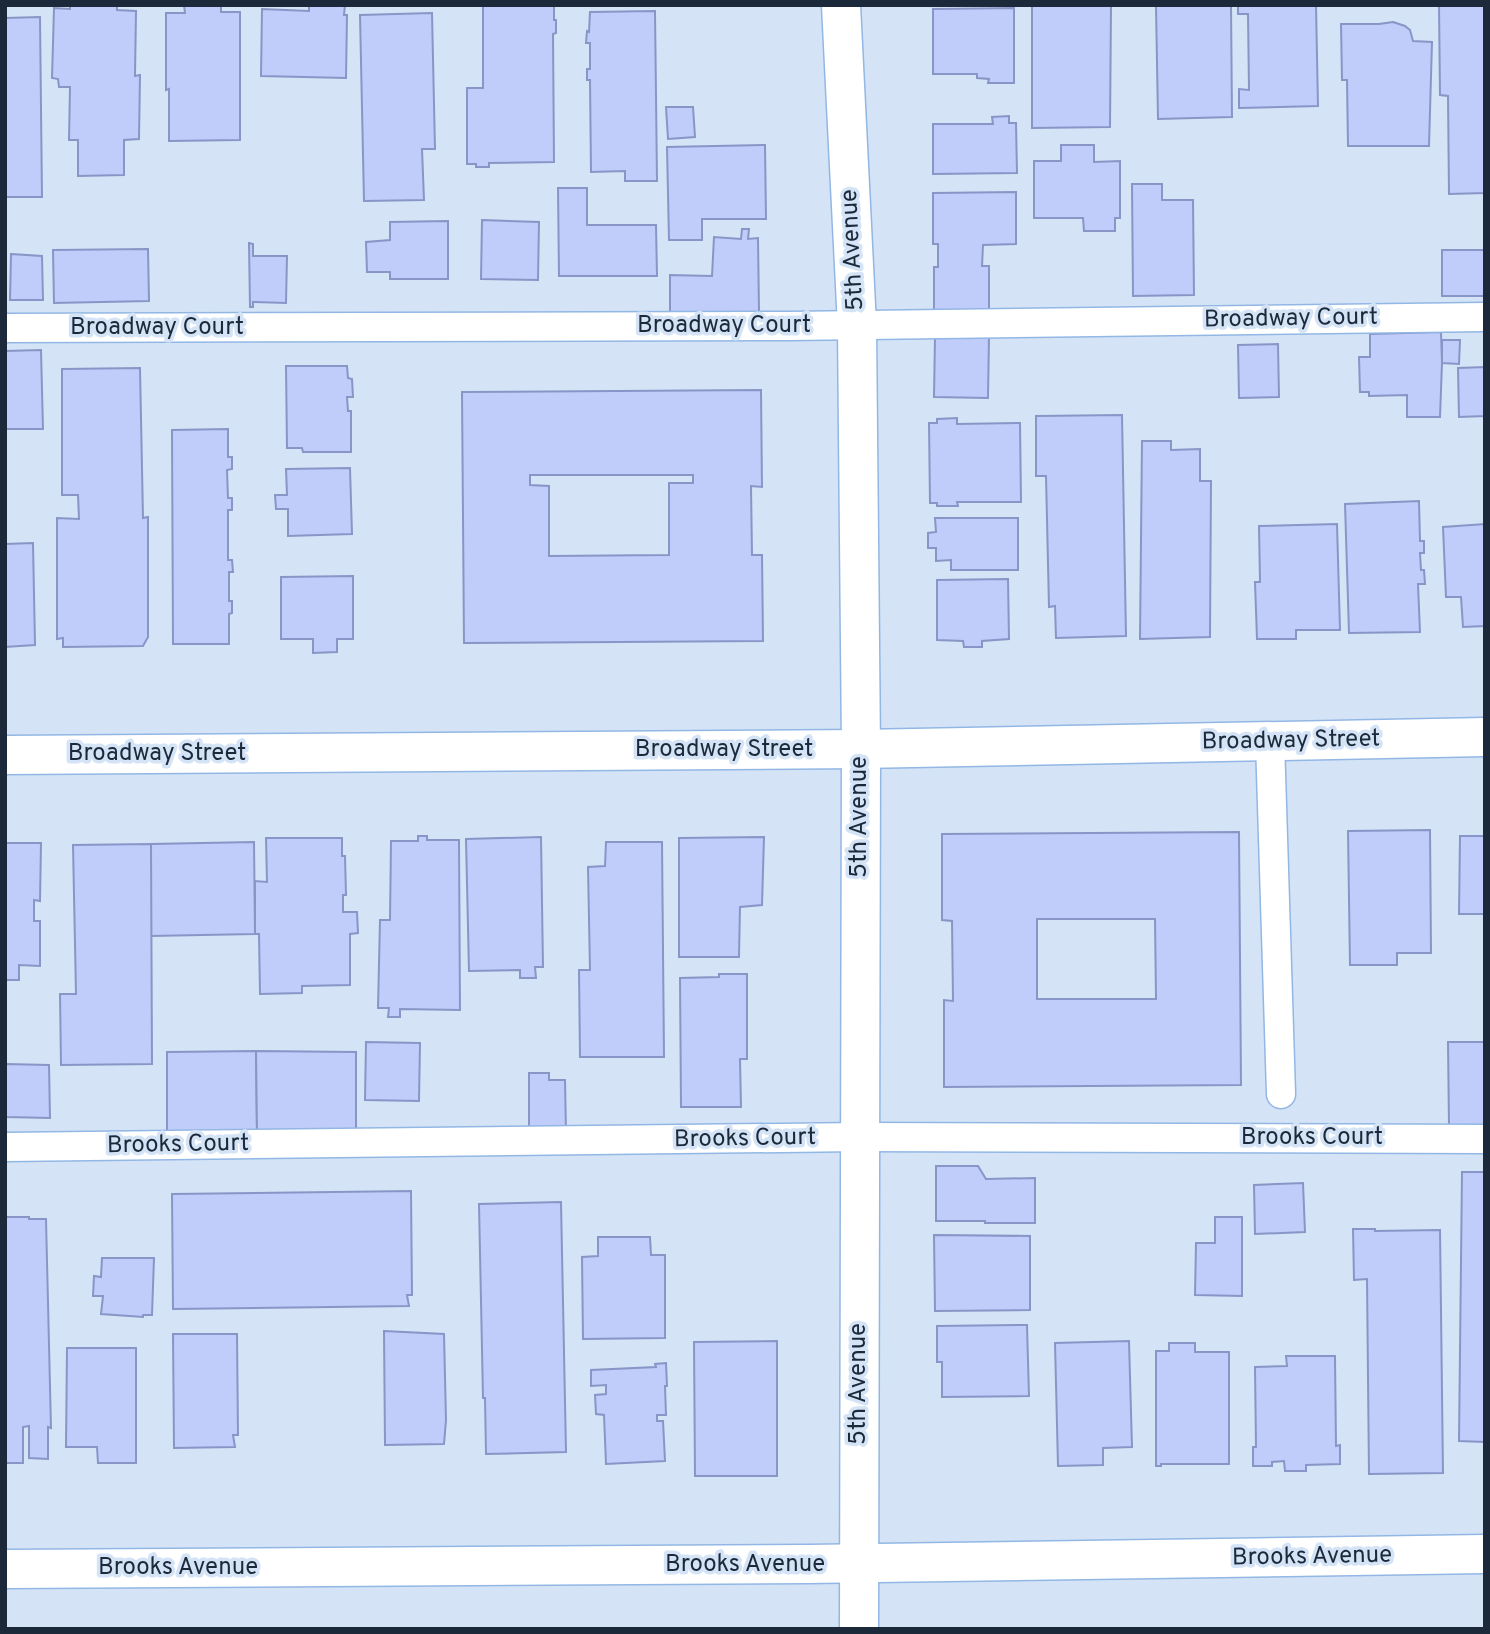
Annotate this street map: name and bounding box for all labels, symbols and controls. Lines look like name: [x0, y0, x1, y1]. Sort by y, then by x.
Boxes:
street label: 5th Avenue: [835, 188, 871, 312]
street label: Broadway Court: [1204, 302, 1378, 336]
street label: Broadway Court: [637, 311, 811, 341]
street label: Broadway Court: [70, 313, 244, 343]
street label: Broadway Street: [1201, 724, 1381, 758]
street label: Broadway Street: [635, 735, 813, 765]
street label: Broadway Street: [68, 739, 246, 769]
street label: 5th Avenue: [845, 756, 875, 878]
street label: Brooks Court: [674, 1123, 816, 1155]
street label: Brooks Court: [1241, 1123, 1383, 1153]
street label: Brooks Court: [107, 1129, 249, 1161]
street label: 5th Avenue: [844, 1323, 874, 1445]
street label: Brooks Avenue: [1232, 1541, 1392, 1573]
street label: Brooks Avenue: [665, 1550, 825, 1580]
street label: Brooks Avenue: [98, 1553, 258, 1583]

